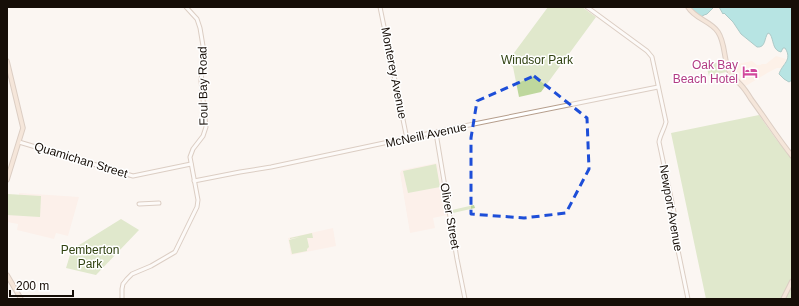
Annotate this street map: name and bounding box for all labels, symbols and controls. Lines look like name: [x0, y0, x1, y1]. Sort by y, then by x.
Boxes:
street label: Monterey Avenue: [378, 26, 410, 120]
street label: Foul Bay Road: [195, 46, 211, 126]
park label: Windsor Park: [501, 53, 574, 67]
place label: Oak Bay Beach Hotel: [673, 58, 738, 86]
hotel icon: Oak Bay Beach Hotel: [741, 63, 759, 81]
street label: McNeill Avenue: [384, 120, 468, 150]
street label: Quamichan Street: [33, 139, 130, 181]
street label: Newport Avenue: [656, 164, 686, 253]
street label: Oliver Street: [437, 182, 463, 251]
park label: Pemberton Park: [61, 243, 119, 271]
scale bar: [10, 272, 73, 298]
text: 200 m: [16, 279, 49, 293]

